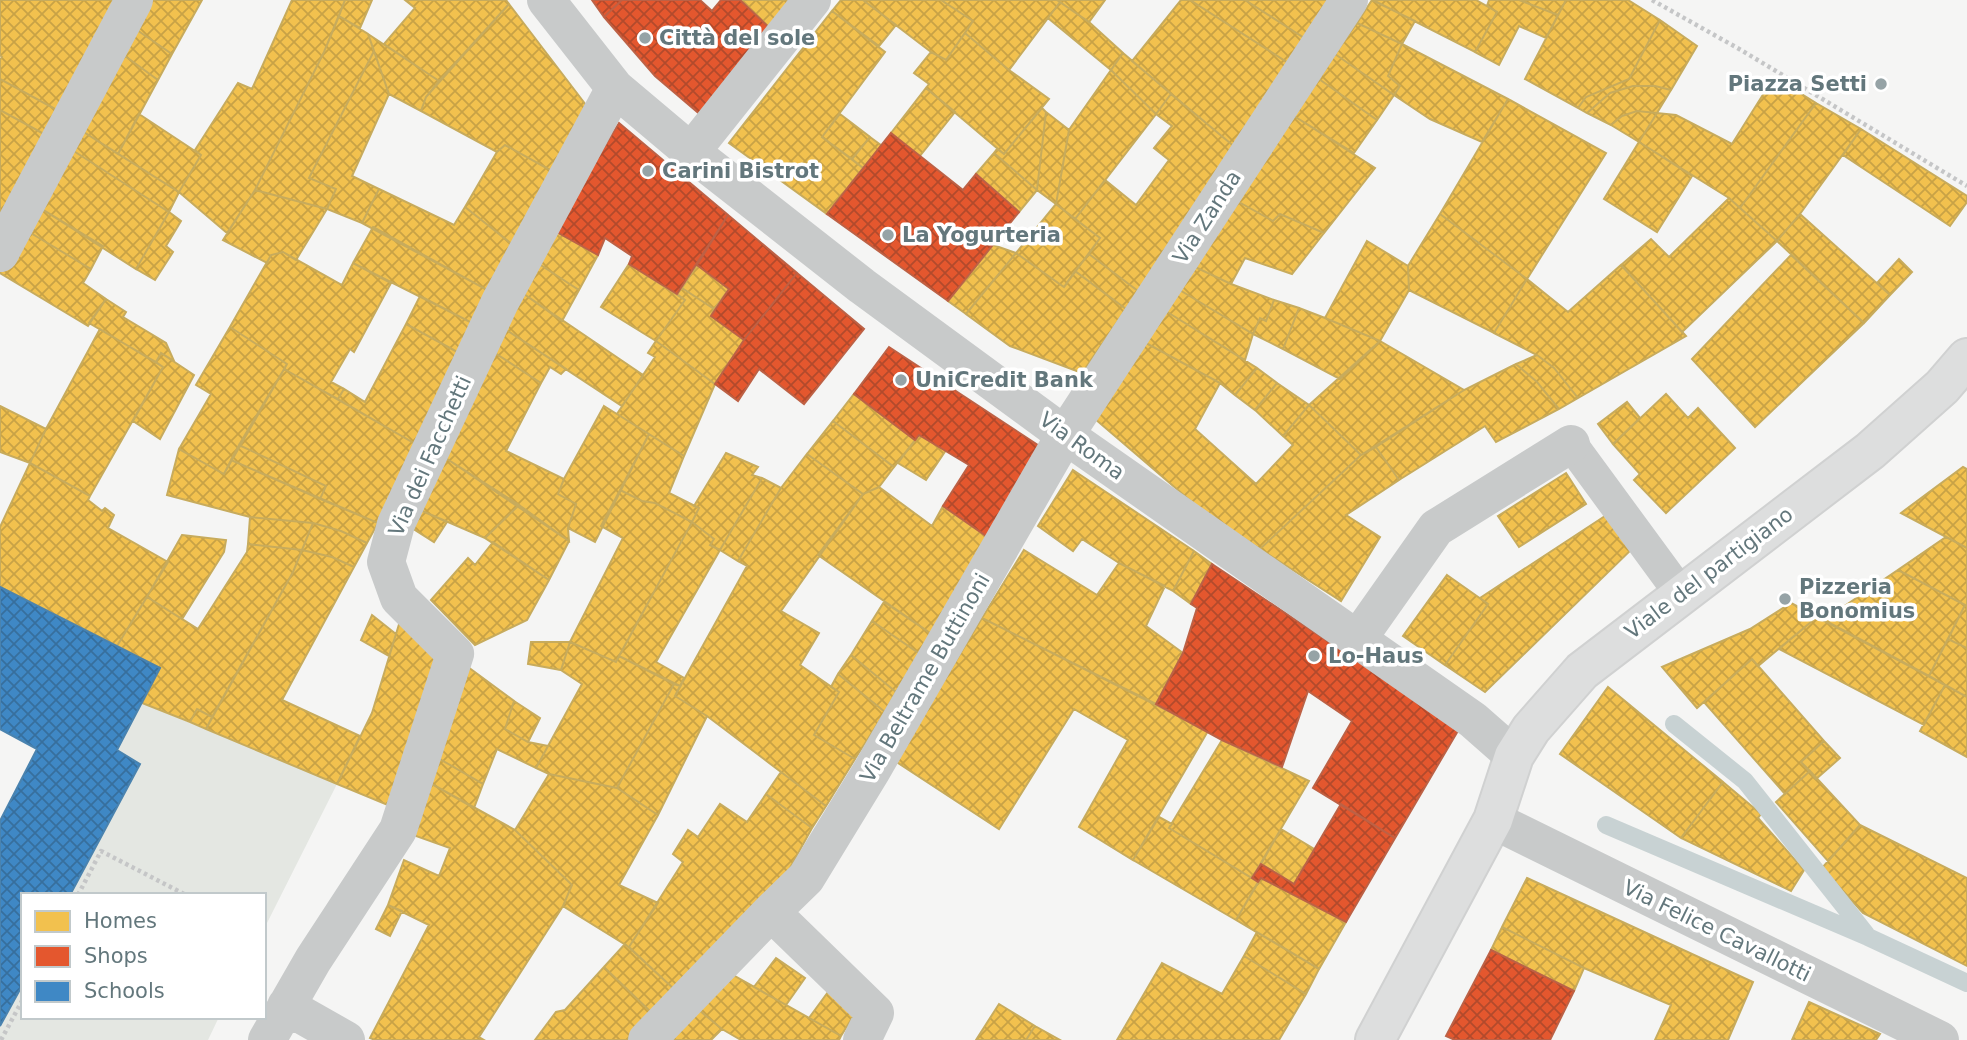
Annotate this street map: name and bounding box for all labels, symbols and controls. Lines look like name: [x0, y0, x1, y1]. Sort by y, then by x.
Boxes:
place label: Città del sole: [659, 26, 815, 50]
marker: Città del sole: [637, 30, 653, 46]
place label: Piazza Setti: [1728, 72, 1867, 96]
marker: Piazza Setti: [1873, 76, 1889, 92]
place label: Carini Bistrot: [662, 159, 819, 183]
marker: Carini Bistrot: [640, 163, 656, 179]
street label: Via Zanda: [1168, 166, 1246, 268]
place label: La Yogurteria: [902, 223, 1061, 247]
marker: La Yogurteria: [880, 227, 896, 243]
place label: UniCredit Bank: [915, 368, 1094, 392]
street label: Via dei Facchetti: [384, 372, 476, 540]
marker: UniCredit Bank: [893, 372, 909, 388]
street label: Via Roma: [1035, 407, 1129, 485]
street label: Viale del partigiano: [1620, 502, 1798, 644]
street label: Via Beltrame Buttinoni: [855, 569, 995, 787]
place label: Pizzeria Bonomius: [1799, 575, 1915, 623]
marker: Pizzeria Bonomius: [1777, 591, 1793, 607]
place label: Lo-Haus: [1328, 644, 1424, 668]
marker: Lo-Haus: [1306, 648, 1322, 664]
street label: Via Felice Cavallotti: [1619, 875, 1815, 987]
legend: [21, 893, 266, 1019]
text: Homes: [84, 909, 157, 933]
text: Shops: [84, 944, 148, 968]
text: Schools: [84, 979, 165, 1003]

